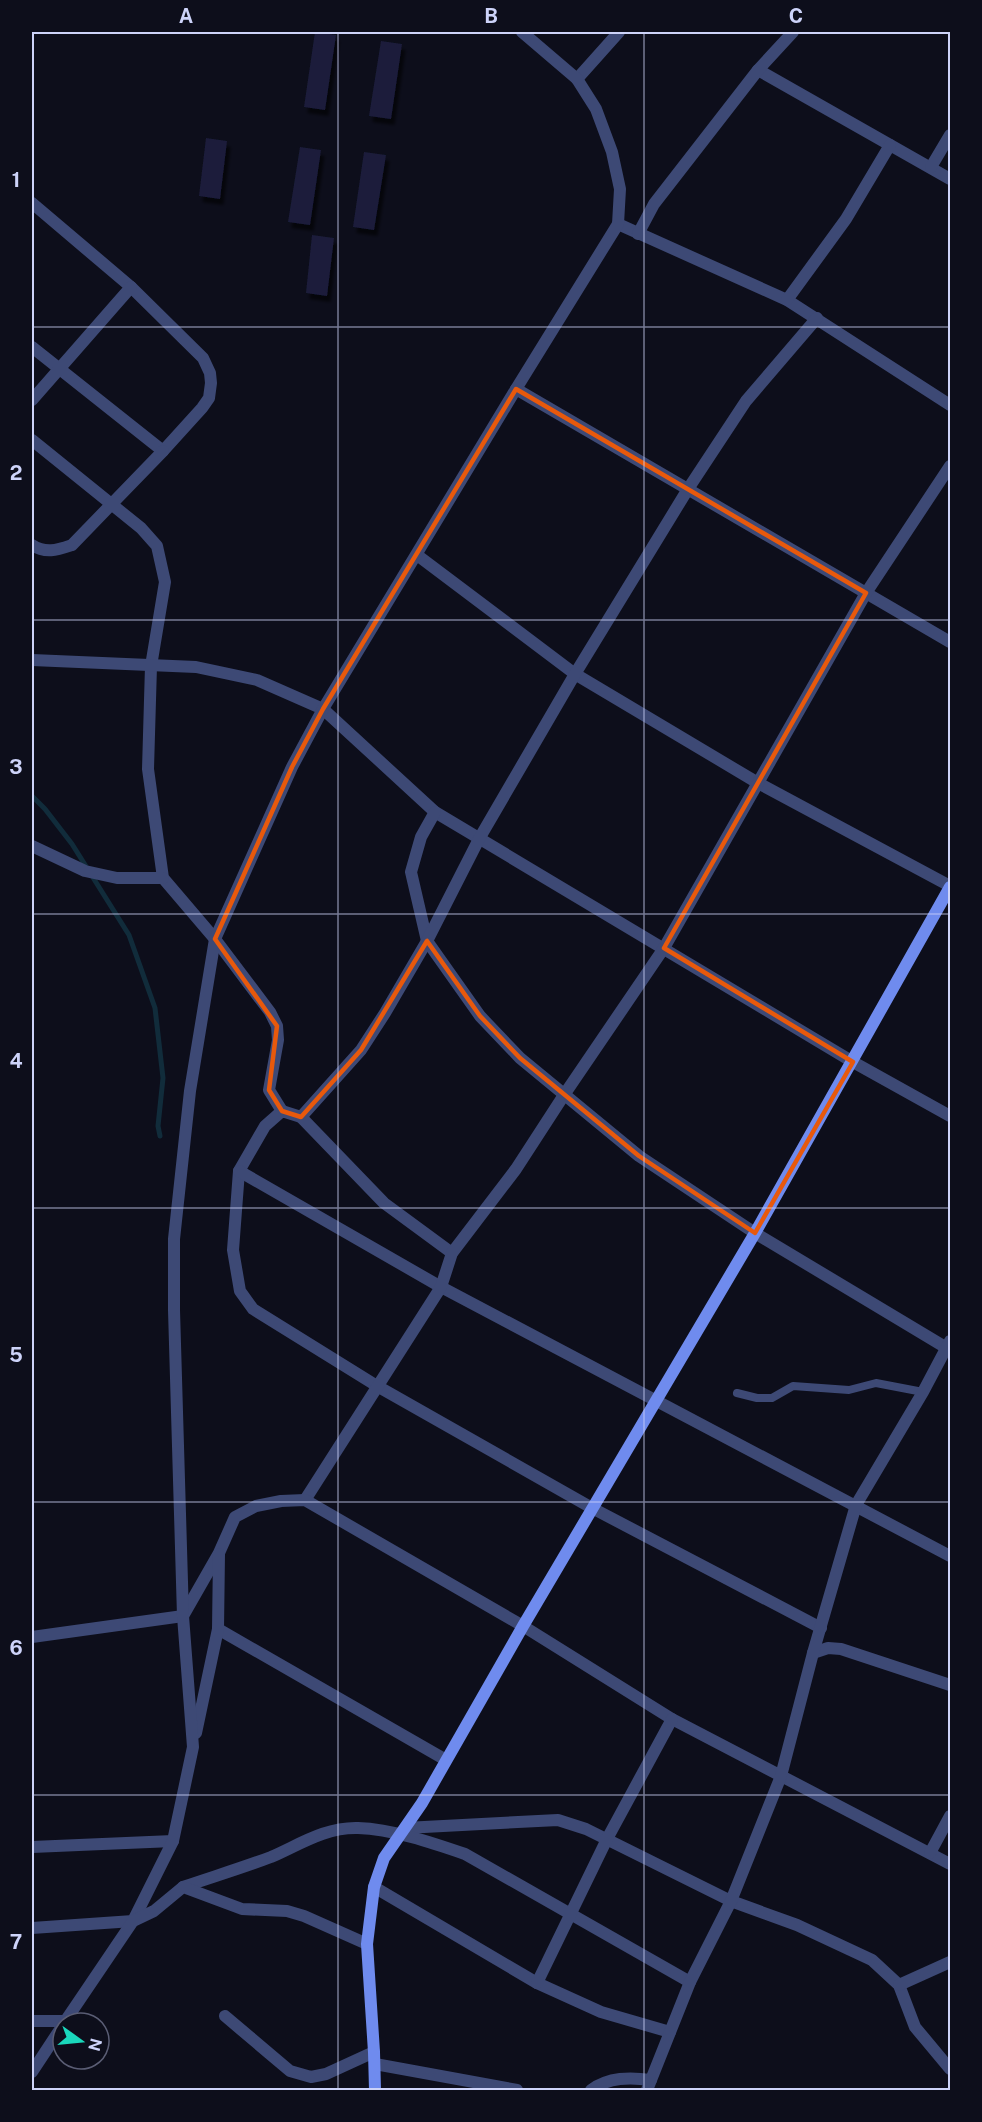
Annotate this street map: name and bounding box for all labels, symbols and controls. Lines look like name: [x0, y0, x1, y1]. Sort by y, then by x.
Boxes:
text: A: [179, 4, 193, 28]
text: B: [484, 4, 498, 28]
text: C: [789, 4, 803, 28]
text: 1: [12, 168, 20, 192]
text: 2: [10, 461, 22, 485]
text: 3: [9, 755, 23, 779]
text: 4: [9, 1049, 23, 1073]
text: 5: [9, 1343, 23, 1367]
text: 6: [9, 1636, 23, 1660]
text: 7: [10, 1930, 22, 1954]
north arrow: [51, 2011, 111, 2071]
text: N: [84, 2036, 106, 2053]

